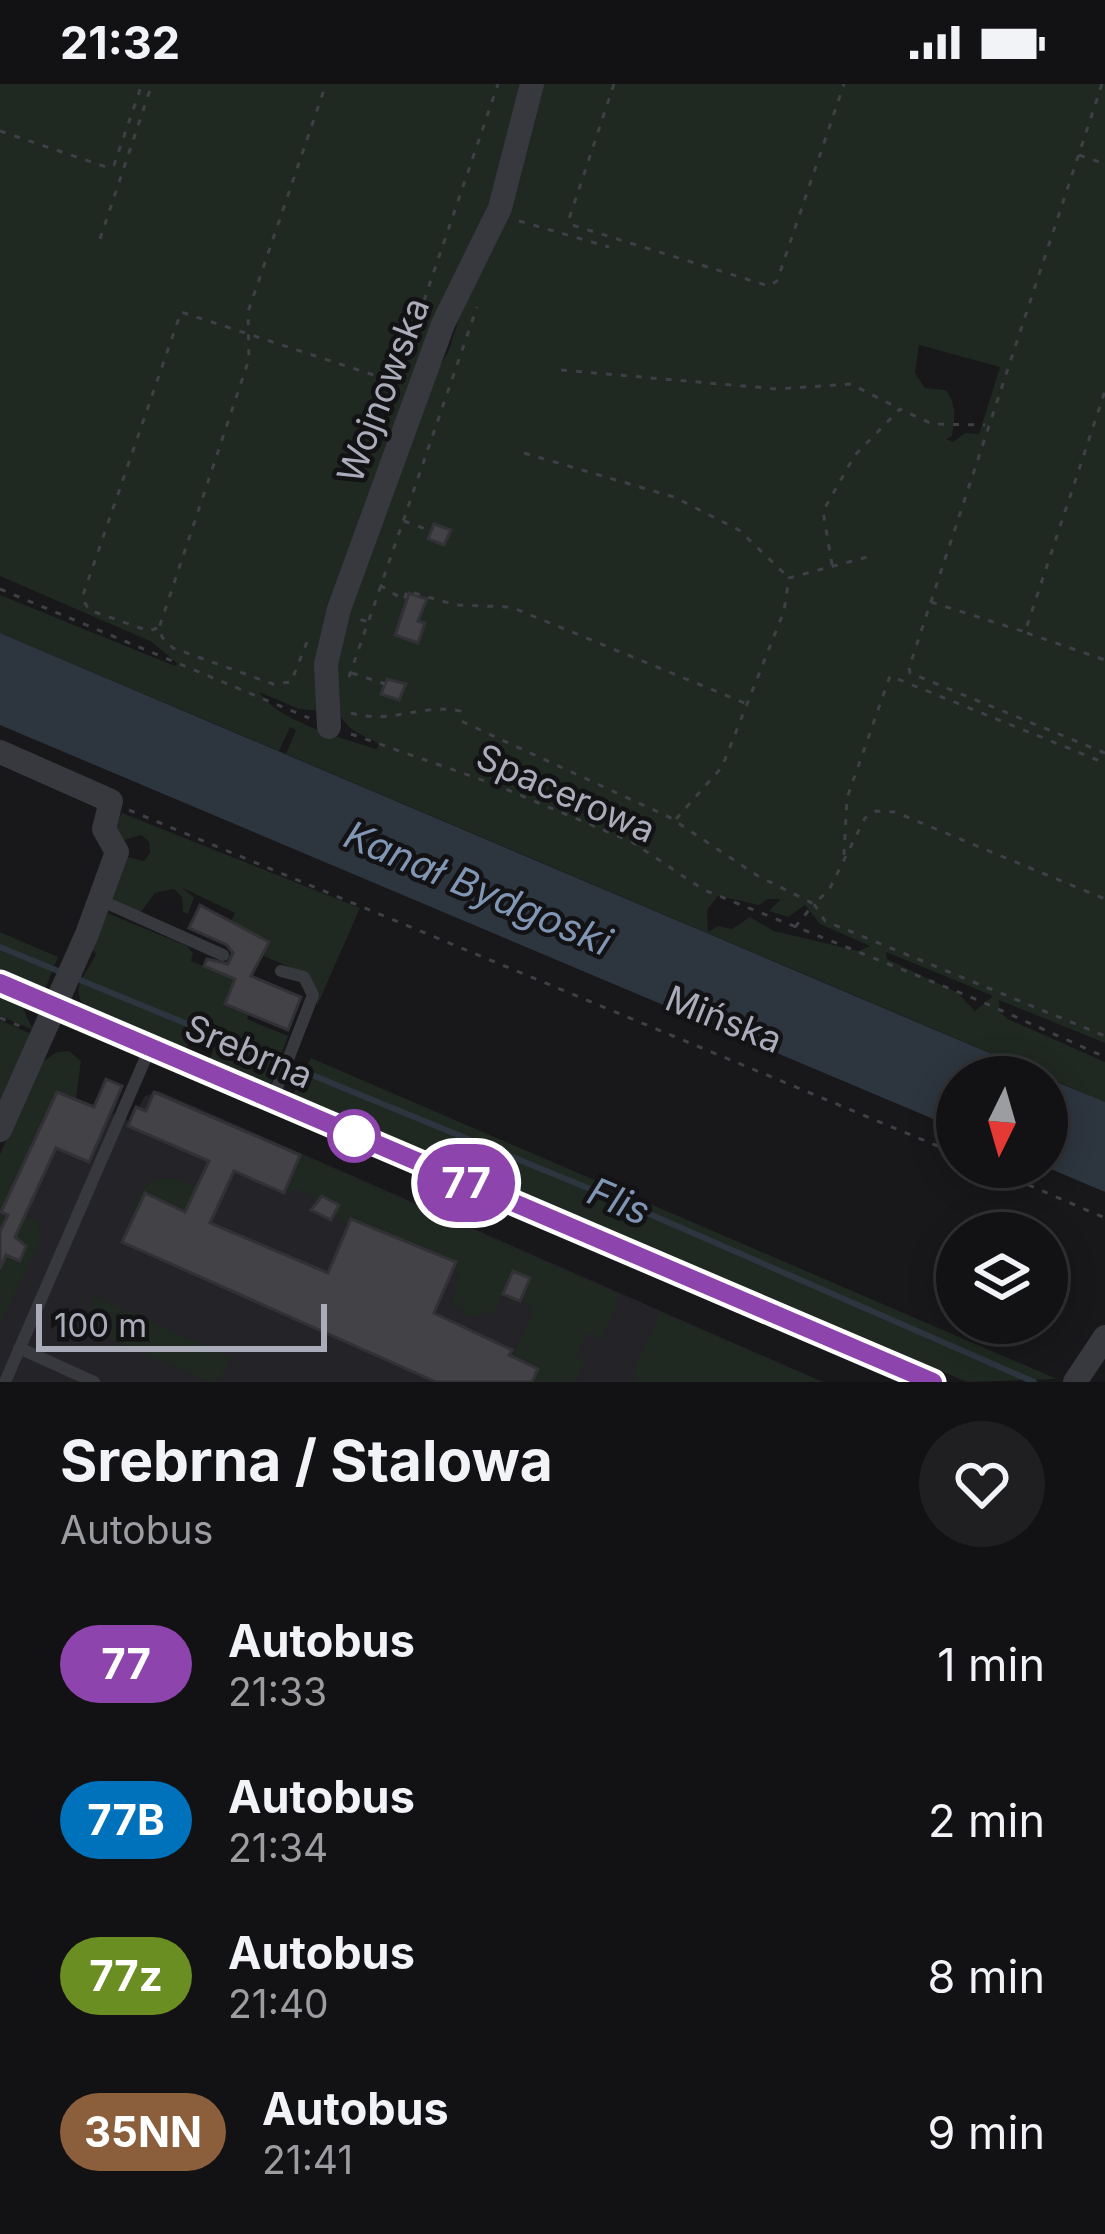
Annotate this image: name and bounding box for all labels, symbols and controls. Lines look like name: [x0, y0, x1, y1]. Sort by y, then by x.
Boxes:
text: 21:32: [60, 15, 180, 70]
street label: Wojnowska: [328, 291, 438, 489]
street label: Spacerowa: [470, 734, 662, 852]
water label: Kanał Bydgoski: [338, 810, 620, 966]
street label: Mińska: [659, 976, 789, 1062]
street label: Srebrna: [178, 1004, 320, 1098]
north arrow: [936, 1056, 1068, 1188]
map controls: [936, 1056, 1068, 1344]
unlabelled marker: [329, 1111, 379, 1161]
line badge: 77: [412, 1144, 520, 1222]
text: 77: [441, 1157, 491, 1208]
water label: Flis: [581, 1167, 657, 1234]
button: layers: [936, 1212, 1068, 1344]
scale bar: [36, 1298, 327, 1351]
text: 100 m: [54, 1305, 147, 1345]
button: heart: [919, 1421, 1045, 1547]
text: Srebrna / Stalowa: [60, 1426, 553, 1495]
text: Autobus: [60, 1506, 213, 1553]
text: Autobus: [228, 1613, 415, 1668]
text: 1 min: [937, 1637, 1045, 1692]
text: 77: [101, 1638, 151, 1689]
text: 21:33: [228, 1668, 327, 1715]
text: Autobus: [228, 1769, 415, 1824]
text: 2 min: [928, 1793, 1045, 1848]
text: 77B: [87, 1794, 165, 1845]
text: 21:34: [228, 1824, 328, 1871]
text: Autobus: [228, 1925, 415, 1980]
text: 8 min: [928, 1949, 1045, 2004]
text: 77z: [89, 1950, 163, 2001]
text: 21:40: [228, 1980, 329, 2027]
text: Autobus: [262, 2081, 449, 2136]
text: 9 min: [928, 2105, 1045, 2160]
text: 35NN: [84, 2106, 202, 2157]
text: 21:41: [262, 2136, 353, 2183]

